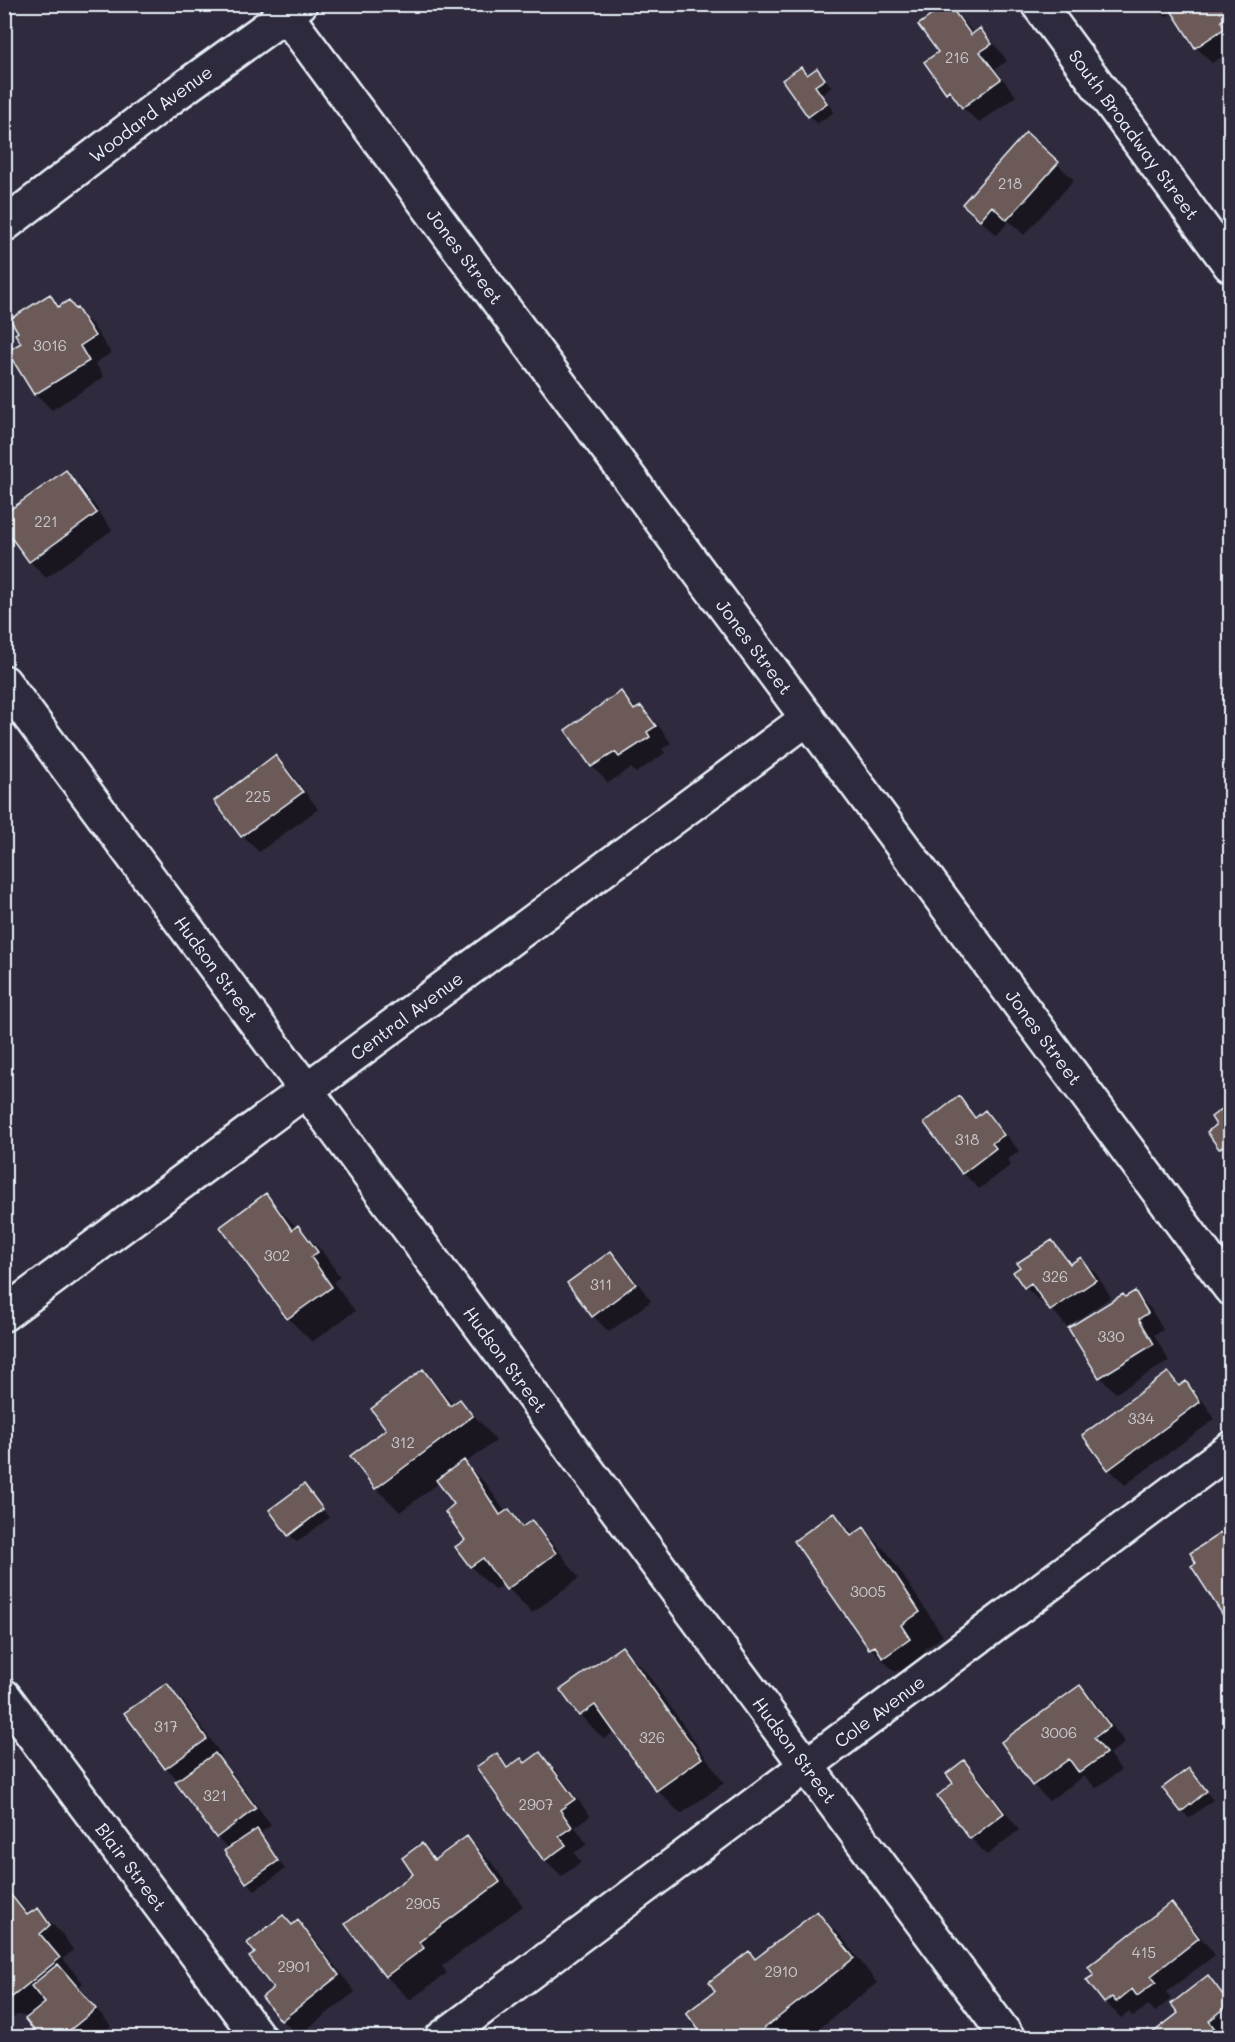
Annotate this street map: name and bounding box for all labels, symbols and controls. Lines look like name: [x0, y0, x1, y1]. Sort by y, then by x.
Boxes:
street label: South Broadway Street: [1063, 44, 1205, 224]
house number: 216: [945, 47, 969, 67]
street label: Woodard Avenue: [84, 59, 217, 168]
house number: 218: [998, 173, 1022, 193]
street label: Jones Street: [422, 203, 508, 309]
house number: 3016: [33, 335, 67, 355]
house number: 221: [34, 511, 58, 531]
street label: Jones Street: [711, 594, 798, 699]
house number: 225: [245, 786, 271, 806]
street label: Hudson Street: [169, 911, 264, 1027]
street label: Central Avenue: [345, 966, 468, 1065]
street label: Jones Street: [1000, 984, 1087, 1090]
house number: 318: [955, 1129, 979, 1149]
house number: 302: [264, 1245, 290, 1265]
house number: 326: [1042, 1266, 1068, 1286]
house number: 311: [590, 1274, 612, 1294]
street label: Hudson Street: [458, 1301, 553, 1418]
house number: 330: [1098, 1326, 1124, 1346]
house number: 334: [1128, 1408, 1154, 1428]
house number: 312: [391, 1432, 415, 1452]
house number: 3005: [850, 1581, 886, 1601]
street label: Cole Avenue: [829, 1669, 930, 1753]
street label: Hudson Street: [748, 1692, 842, 1808]
house number: 317: [154, 1716, 178, 1736]
house number: 3006: [1041, 1722, 1077, 1742]
house number: 326: [639, 1727, 665, 1747]
house number: 321: [203, 1785, 227, 1805]
house number: 2907: [519, 1794, 553, 1814]
street label: Blair Street: [90, 1818, 172, 1916]
house number: 2905: [405, 1893, 441, 1913]
house number: 415: [1132, 1942, 1156, 1962]
house number: 2901: [277, 1956, 311, 1976]
house number: 2910: [764, 1961, 798, 1981]

